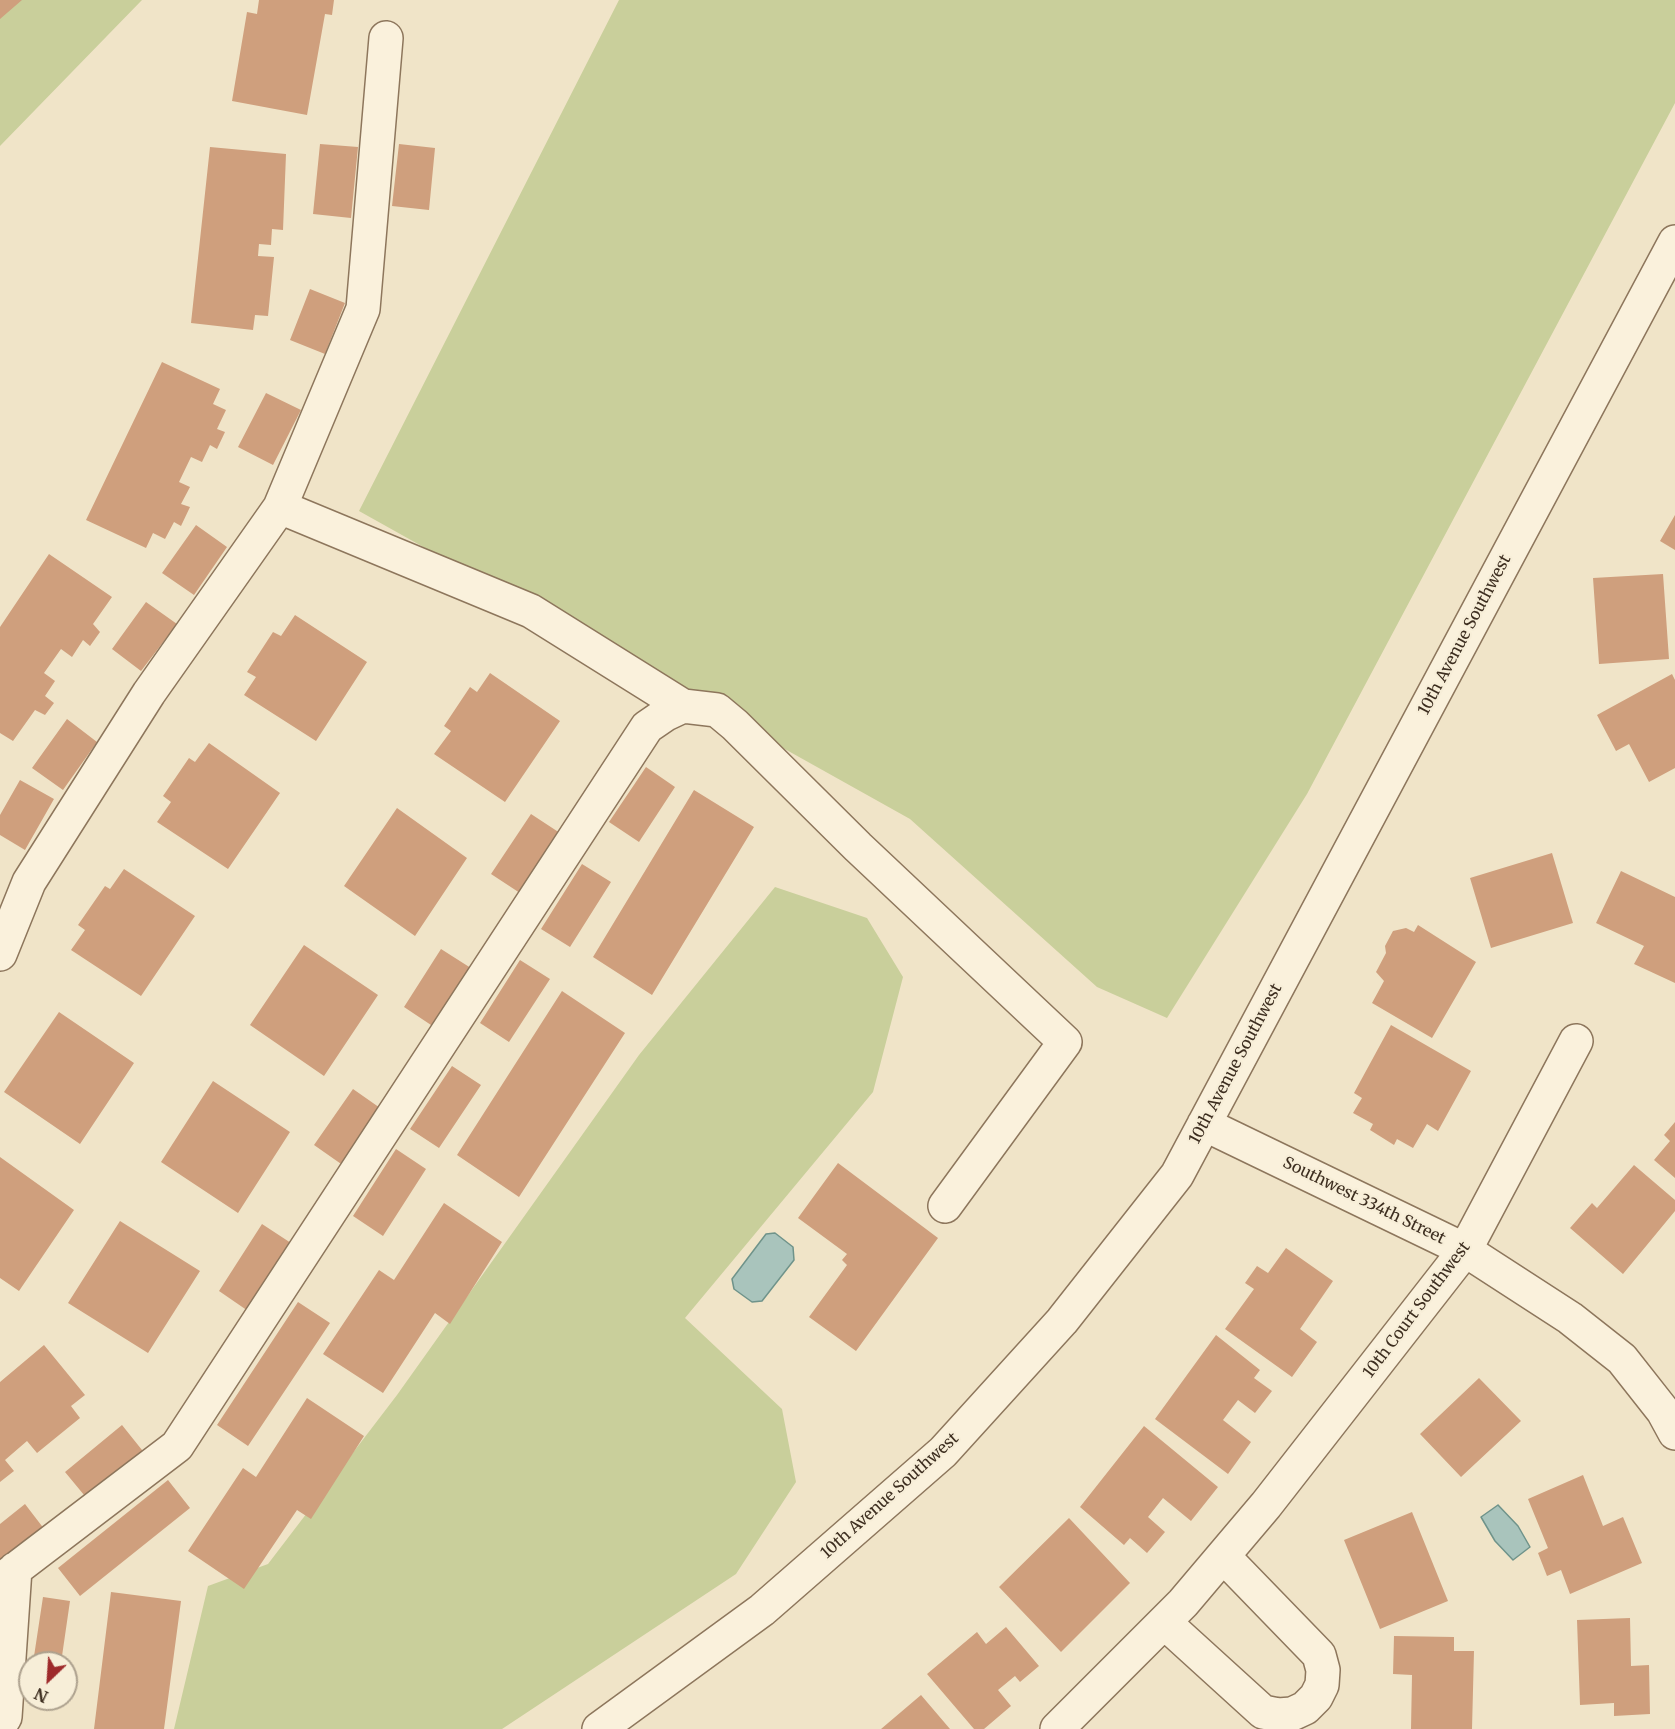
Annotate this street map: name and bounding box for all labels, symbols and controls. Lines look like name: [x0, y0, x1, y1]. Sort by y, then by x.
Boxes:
street label: 10th Avenue Southwest: [1415, 552, 1515, 718]
street label: 10th Avenue Southwest: [1186, 981, 1286, 1147]
street label: Southwest 334th Street: [1280, 1153, 1448, 1249]
street label: 10th Court Southwest: [1360, 1238, 1474, 1382]
street label: 10th Avenue Southwest: [817, 1429, 963, 1563]
north arrow: [18, 1651, 78, 1711]
text: N: [31, 1684, 51, 1707]

